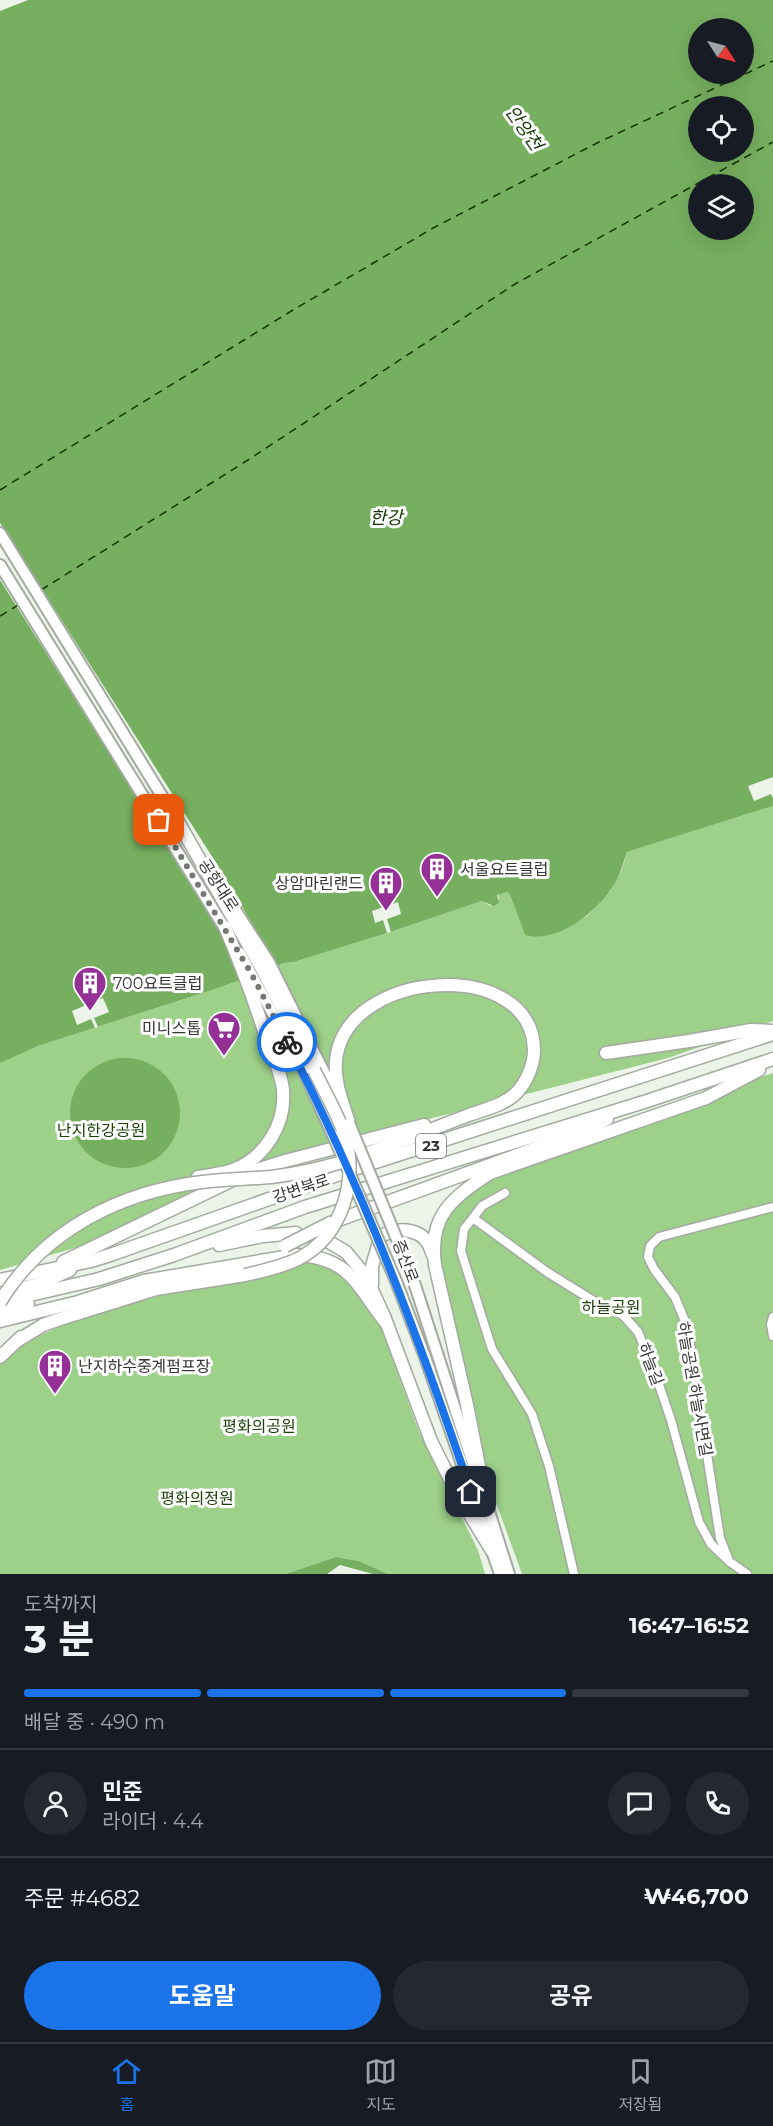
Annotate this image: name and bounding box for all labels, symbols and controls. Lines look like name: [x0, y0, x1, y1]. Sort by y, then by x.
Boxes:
north arrow: [688, 18, 754, 84]
map controls: [688, 18, 754, 240]
button: locate: [688, 96, 754, 162]
water label: 안양천: [501, 101, 549, 157]
button: layers: [688, 174, 754, 240]
water label: 한강: [369, 507, 405, 529]
pin: [133, 794, 184, 845]
icon: bag: [142, 803, 175, 836]
building icon: 서울요트클럽: [419, 851, 455, 898]
street label: 공항대로: [195, 855, 243, 915]
place label: 서울요트클럽: [460, 860, 548, 879]
building icon: 상암마린랜드: [368, 865, 404, 912]
place label: 상암마린랜드: [275, 874, 363, 893]
building icon: 700요트클럽: [72, 965, 108, 1012]
place label: 700요트클럽: [113, 974, 202, 993]
supermarket icon: 미니스톱: [206, 1010, 242, 1057]
courier: [257, 1012, 317, 1072]
place label: 미니스톱: [142, 1019, 201, 1038]
icon: bike: [271, 1026, 304, 1059]
park label: 난지한강공원: [57, 1121, 145, 1140]
road number: 23: [416, 1134, 446, 1158]
street label: 강변북로: [270, 1170, 332, 1207]
street label: 증산로: [389, 1237, 422, 1285]
park label: 하늘공원: [582, 1298, 640, 1317]
street label: 하늘공원 하늘사면길: [673, 1320, 716, 1458]
street label: 하늘길: [634, 1340, 667, 1388]
building icon: 난지하수중계펌프장: [37, 1348, 73, 1395]
place label: 난지하수중계펌프장: [78, 1357, 211, 1376]
park label: 평화의공원: [222, 1417, 296, 1436]
pin: [445, 1466, 496, 1517]
icon: home: [454, 1475, 487, 1508]
park label: 평화의정원: [160, 1489, 234, 1508]
text: 도착까지: [24, 1592, 98, 1616]
text: 16:47–16:52: [629, 1612, 749, 1639]
text: 3 분: [24, 1615, 94, 1663]
text: 배달 중 · 490 m: [24, 1710, 165, 1734]
button: person: [24, 1772, 87, 1835]
button: chat: [608, 1772, 671, 1835]
button: phone: [686, 1772, 749, 1835]
text: 민준: [102, 1778, 142, 1805]
text: 라이더 · 4.4: [102, 1809, 204, 1833]
text: ₩46,700: [644, 1883, 749, 1910]
text: 주문 #4682: [24, 1885, 140, 1912]
button: 도움말: [24, 1961, 381, 2030]
button: 공유: [393, 1961, 749, 2030]
tab: 홈: [110, 2055, 143, 2115]
tab: 지도: [364, 2055, 397, 2115]
tab: 저장됨: [618, 2055, 663, 2115]

